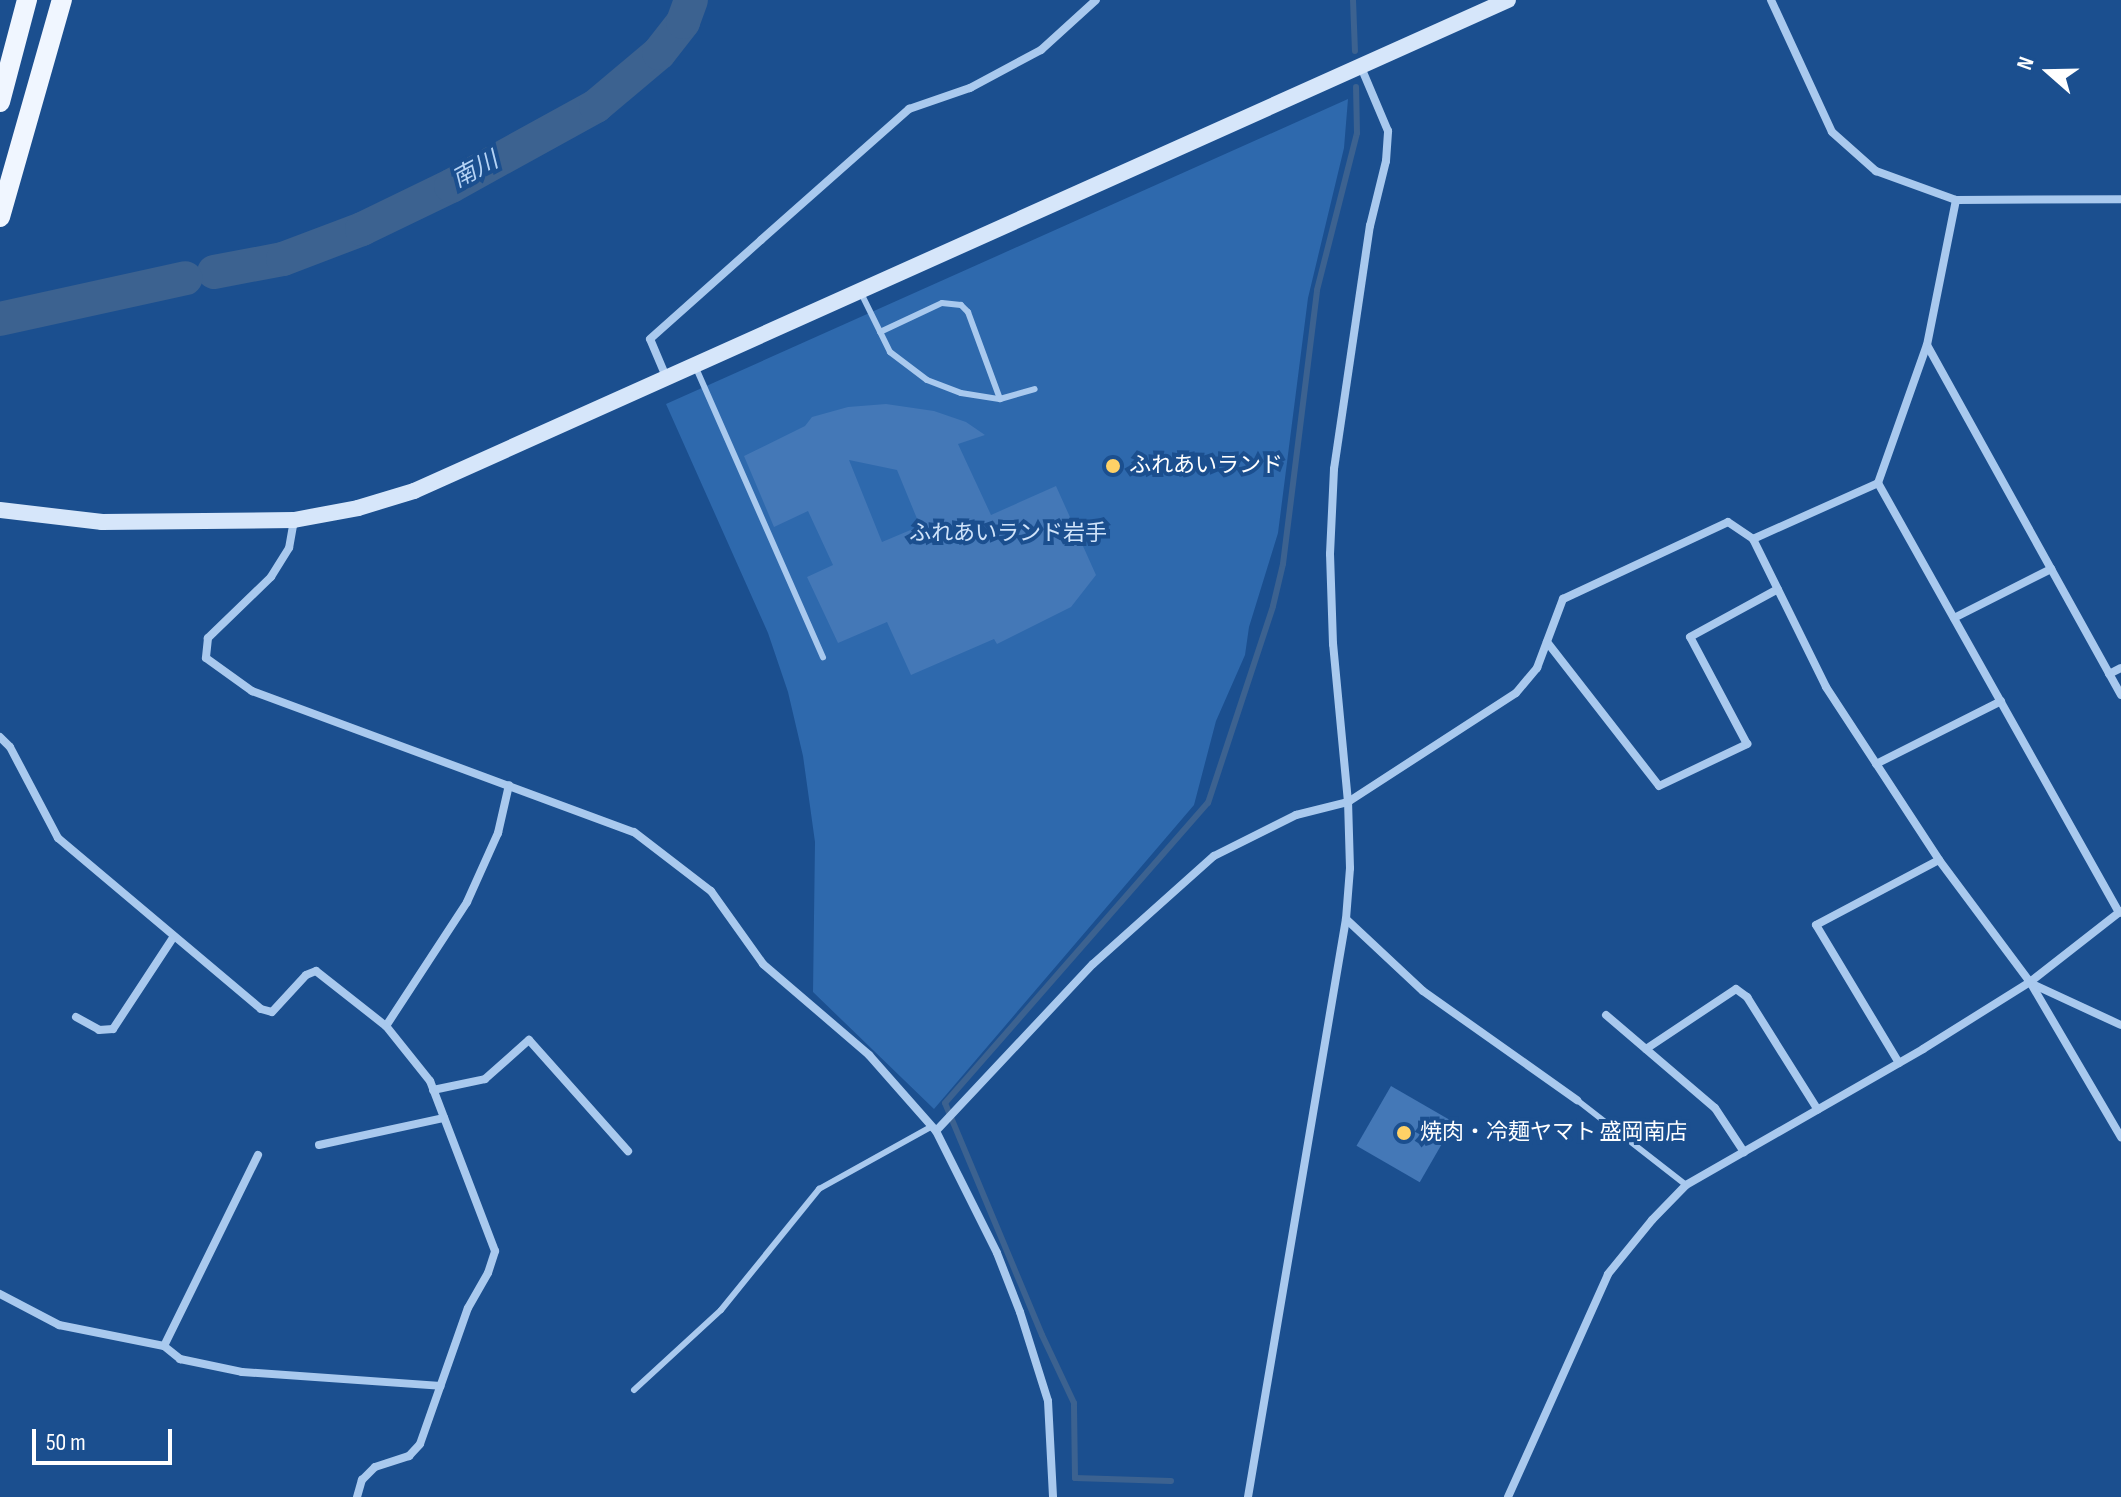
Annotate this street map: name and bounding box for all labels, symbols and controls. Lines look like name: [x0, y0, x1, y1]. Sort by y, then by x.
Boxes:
north arrow: [2009, 32, 2089, 112]
text: N: [2011, 53, 2041, 74]
water label: 南川: [447, 146, 503, 194]
place label: ふれあいランド: [1129, 453, 1283, 479]
marker: ふれあいランド: [1104, 457, 1122, 475]
park label: ふれあいランド岩手: [909, 521, 1107, 547]
place label: 焼肉・冷麺ヤマト 盛岡南店: [1420, 1120, 1687, 1146]
marker: 焼肉・冷麺ヤマト 盛岡南店: [1395, 1124, 1413, 1142]
scale bar: [36, 1413, 176, 1463]
text: 50 m: [46, 1428, 86, 1457]

